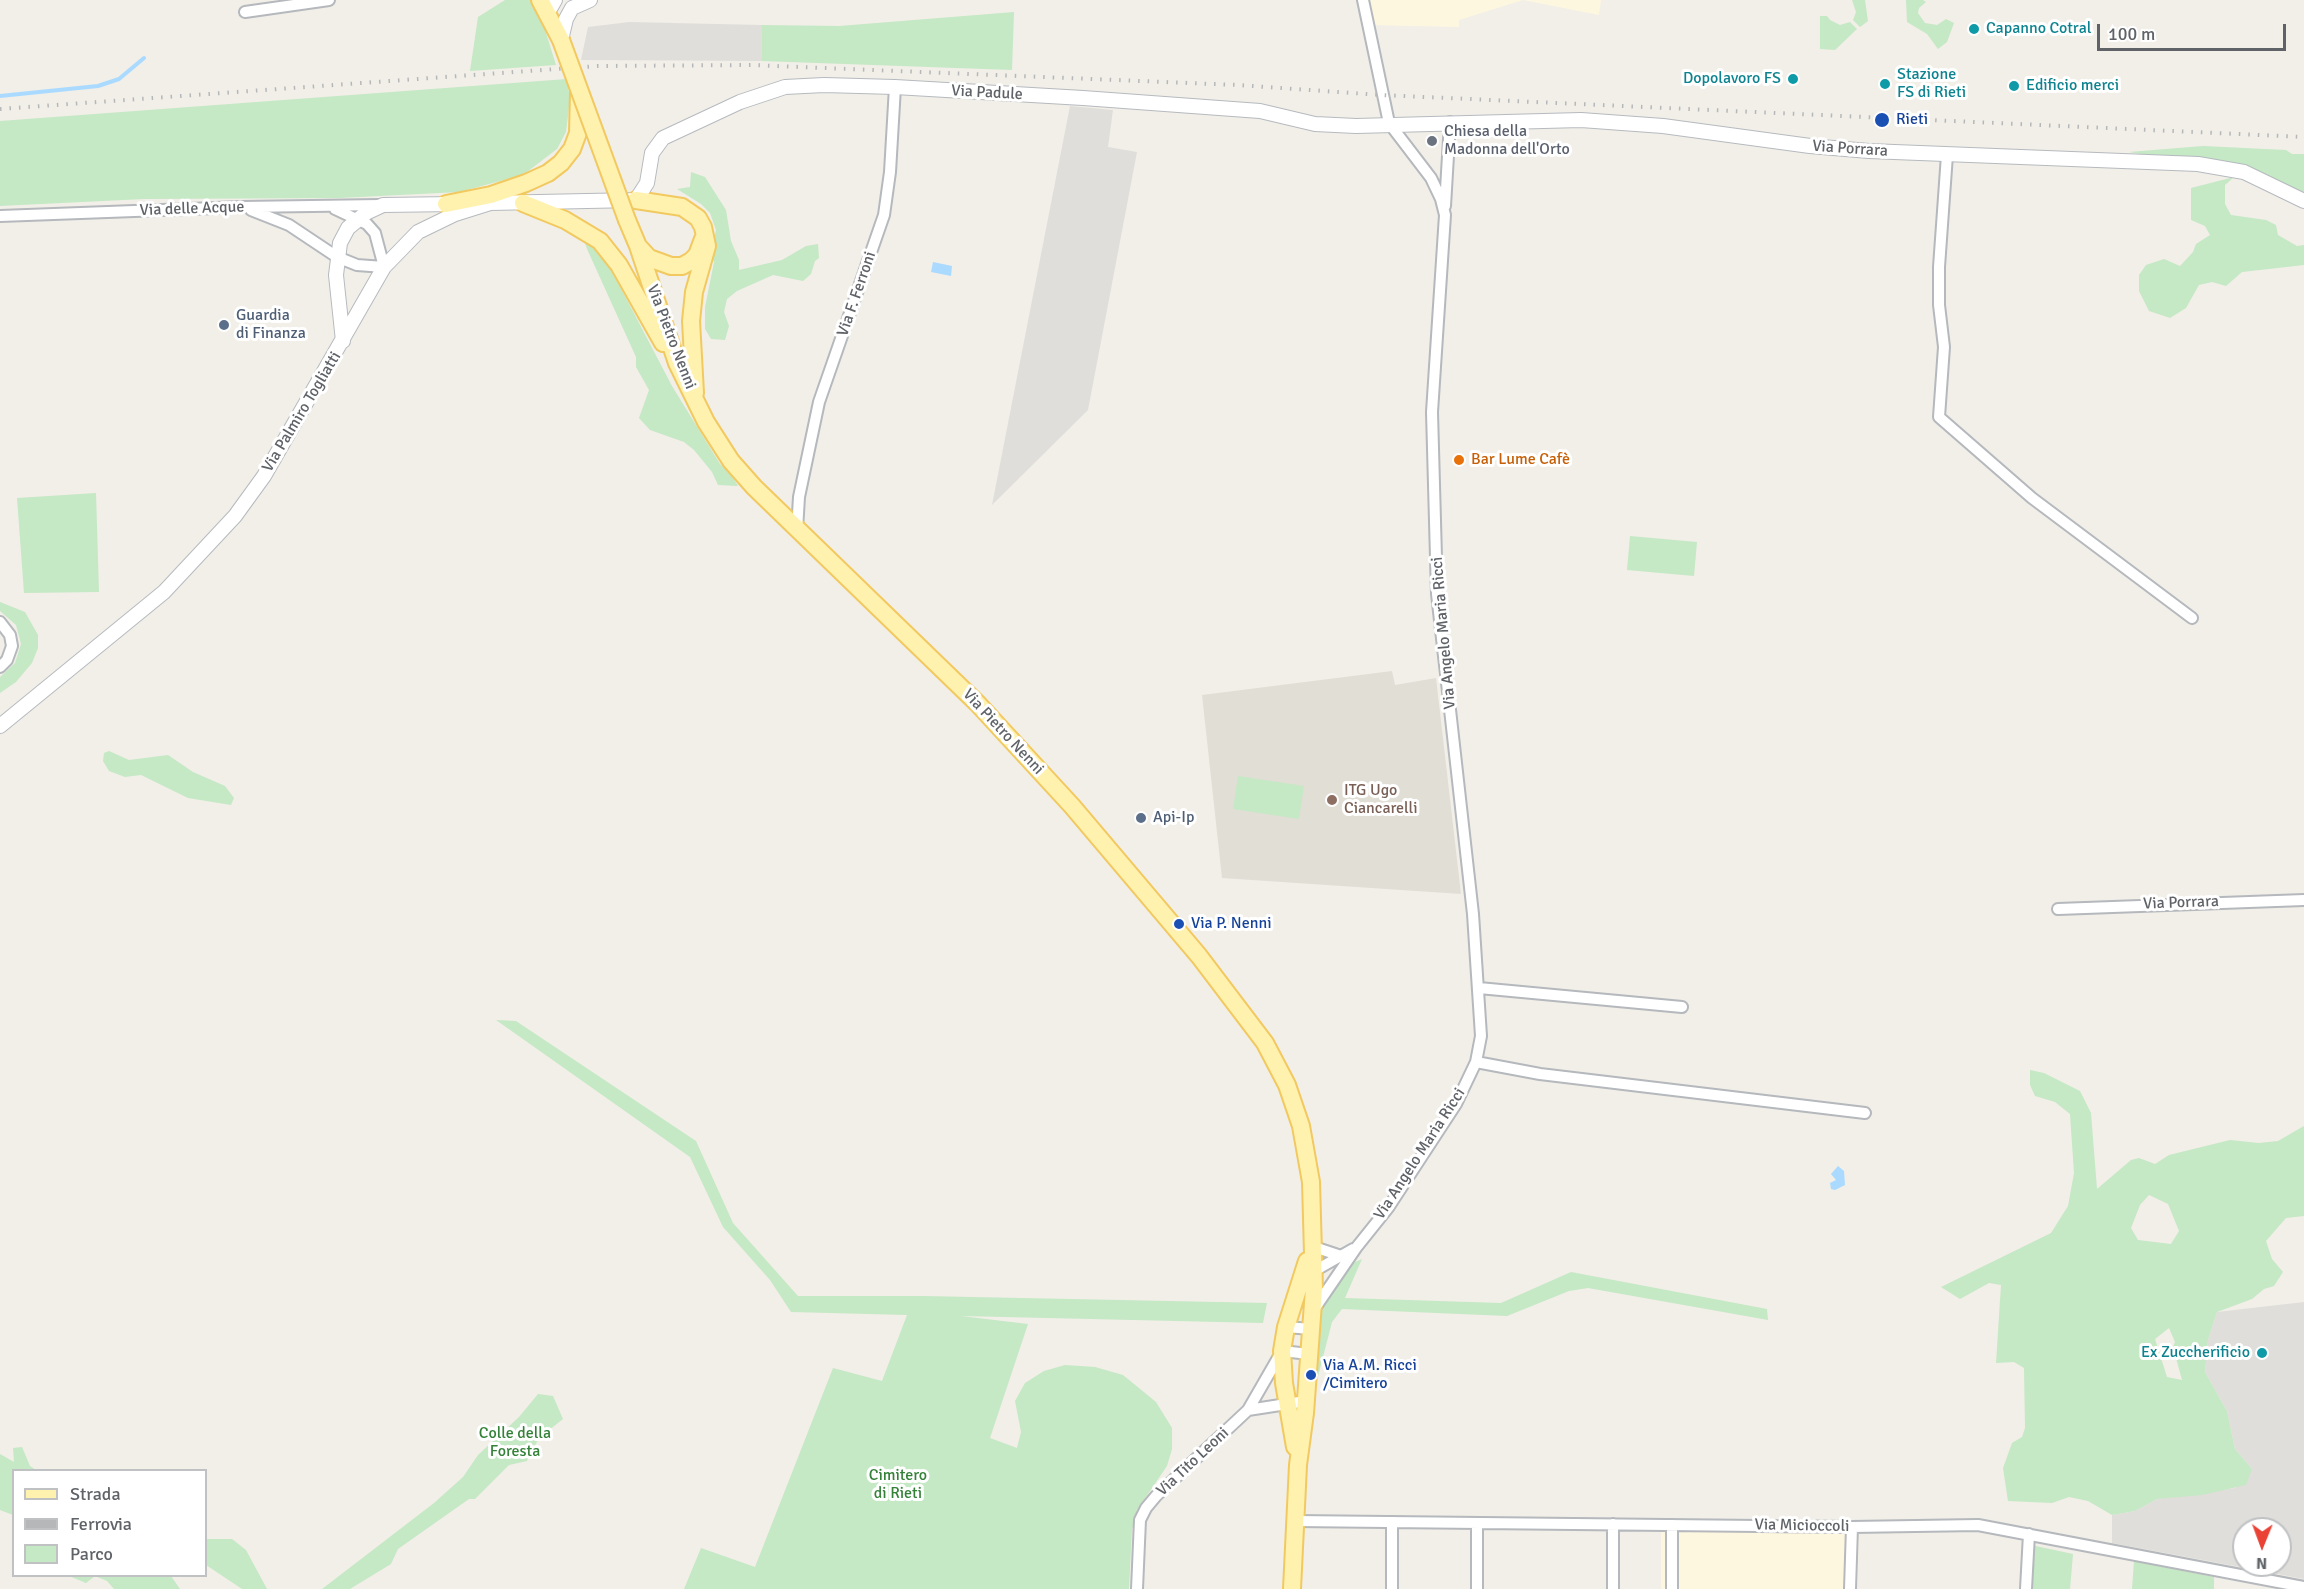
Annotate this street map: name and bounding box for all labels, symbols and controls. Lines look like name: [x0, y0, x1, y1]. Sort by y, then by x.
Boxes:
scale bar: [2100, 12, 2289, 50]
place label: Capanno Cotral: [1986, 19, 2091, 39]
marker: Capanno Cotral: [1967, 22, 1981, 36]
text: 100 m: [2108, 23, 2155, 45]
place label: Stazione FS di Rieti: [1897, 65, 1966, 103]
place label: Dopolavoro FS: [1683, 69, 1781, 89]
marker: Dopolavoro FS: [1786, 72, 1800, 86]
place label: Edificio merci: [2026, 76, 2119, 96]
marker: Stazione FS di Rieti: [1878, 77, 1892, 91]
marker: Edificio merci: [2007, 79, 2021, 93]
street label: Via Padule: [951, 82, 1023, 104]
place label: Rieti: [1896, 110, 1928, 130]
marker: Rieti: [1873, 111, 1891, 129]
place label: Chiesa della Madonna dell'Orto: [1444, 122, 1570, 160]
marker: Chiesa della Madonna dell'Orto: [1425, 134, 1439, 148]
street label: Via Porrara: [1812, 137, 1888, 161]
street label: Via delle Acque: [139, 198, 245, 220]
street label: Via F. Ferroni: [834, 249, 880, 339]
street label: Via Pietro Nenni: [642, 282, 700, 392]
place label: Guardia di Finanza: [236, 306, 306, 344]
marker: Guardia di Finanza: [217, 318, 231, 332]
street label: Via Palmiro Togliatti: [258, 348, 346, 476]
place label: Bar Lume Cafè: [1471, 450, 1570, 470]
marker: Bar Lume Cafè: [1452, 453, 1466, 467]
street label: Via Angelo Maria Ricci: [1428, 556, 1460, 710]
street label: Via Pietro Nenni: [958, 685, 1048, 779]
place label: ITG Ugo Ciancarelli: [1344, 781, 1418, 819]
marker: ITG Ugo Ciancarelli: [1325, 793, 1339, 807]
place label: Api-Ip: [1153, 808, 1194, 828]
marker: Api-Ip: [1134, 811, 1148, 825]
street label: Via Porrara: [2143, 892, 2219, 914]
place label: Via P. Nenni: [1191, 914, 1272, 934]
marker: Via P. Nenni: [1172, 917, 1186, 931]
street label: Via Angelo Maria Ricci: [1370, 1085, 1470, 1223]
place label: Ex Zuccherificio: [2141, 1343, 2250, 1363]
marker: Ex Zuccherificio: [2255, 1346, 2269, 1360]
place label: Via A.M. Ricci /Cimitero: [1323, 1356, 1417, 1394]
marker: Via A.M. Ricci /Cimitero: [1304, 1368, 1318, 1382]
park label: Colle della Foresta: [479, 1424, 551, 1462]
street label: Via Tito Leoni: [1153, 1424, 1233, 1500]
park label: Cimitero di Rieti: [869, 1466, 927, 1504]
legend: [12, 1469, 207, 1577]
text: Strada: [70, 1483, 121, 1505]
text: Ferrovia: [70, 1513, 132, 1535]
street label: Via Micioccoli: [1754, 1516, 1850, 1536]
north arrow: [2232, 1517, 2292, 1577]
text: Parco: [70, 1543, 113, 1565]
text: N: [2256, 1553, 2267, 1573]

